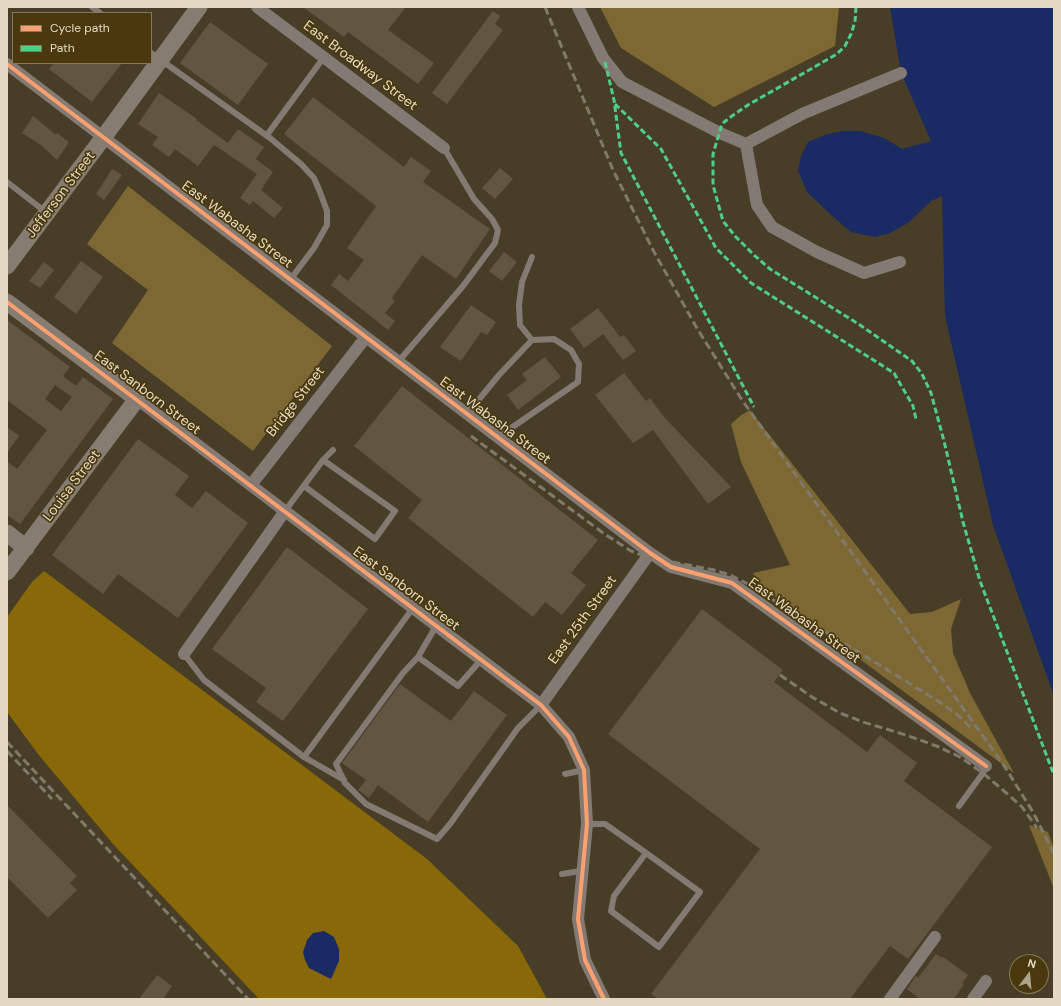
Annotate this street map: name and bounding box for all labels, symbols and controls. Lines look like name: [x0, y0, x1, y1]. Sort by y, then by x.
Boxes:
legend: [12, 12, 152, 64]
street label: East Broadway Street: [300, 18, 420, 114]
text: Cycle path: [50, 20, 110, 36]
text: Path: [50, 40, 75, 56]
street label: Jefferson Street: [23, 148, 99, 242]
street label: East Wabasha Street: [178, 178, 296, 272]
street label: East Sanborn Street: [90, 348, 204, 438]
street label: Bridge Street: [263, 363, 329, 441]
street label: East Wabasha Street: [436, 374, 554, 468]
street label: Louisa Street: [40, 447, 104, 525]
street label: East Sanborn Street: [349, 544, 463, 634]
street label: East 25th Street: [545, 573, 621, 667]
street label: East Wabasha Street: [745, 575, 863, 667]
north arrow: [1009, 954, 1049, 994]
text: N: [1026, 956, 1038, 971]

